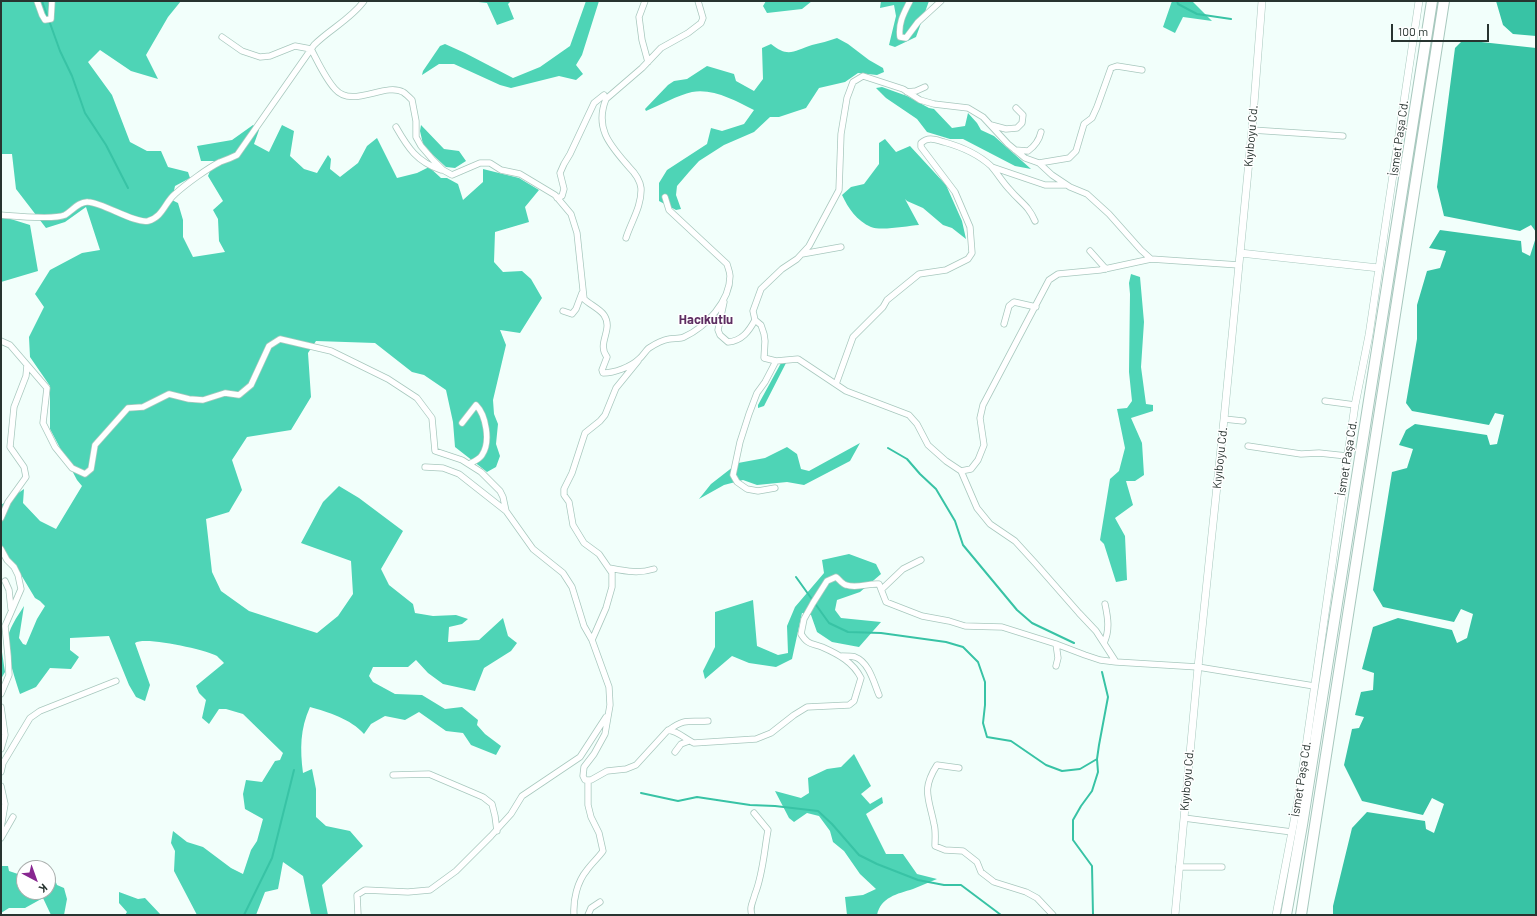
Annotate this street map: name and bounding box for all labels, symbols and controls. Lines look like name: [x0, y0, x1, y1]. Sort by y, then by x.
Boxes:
scale bar: [1393, 16, 1491, 42]
text: 100 m: [1398, 24, 1428, 38]
street label: İsmet Paşa Cd.: [1387, 99, 1411, 177]
street label: Kıyıboyu Cd.: [1241, 104, 1261, 168]
district label: Hacıkutlu: [679, 312, 733, 328]
street label: İsmet Paşa Cd.: [1334, 419, 1360, 497]
street label: Kıyıboyu Cd.: [1210, 426, 1230, 490]
street label: İsmet Paşa Cd.: [1288, 740, 1314, 818]
street label: Kıyıboyu Cd.: [1177, 748, 1197, 812]
north arrow: [16, 860, 56, 900]
text: K: [37, 882, 50, 896]

